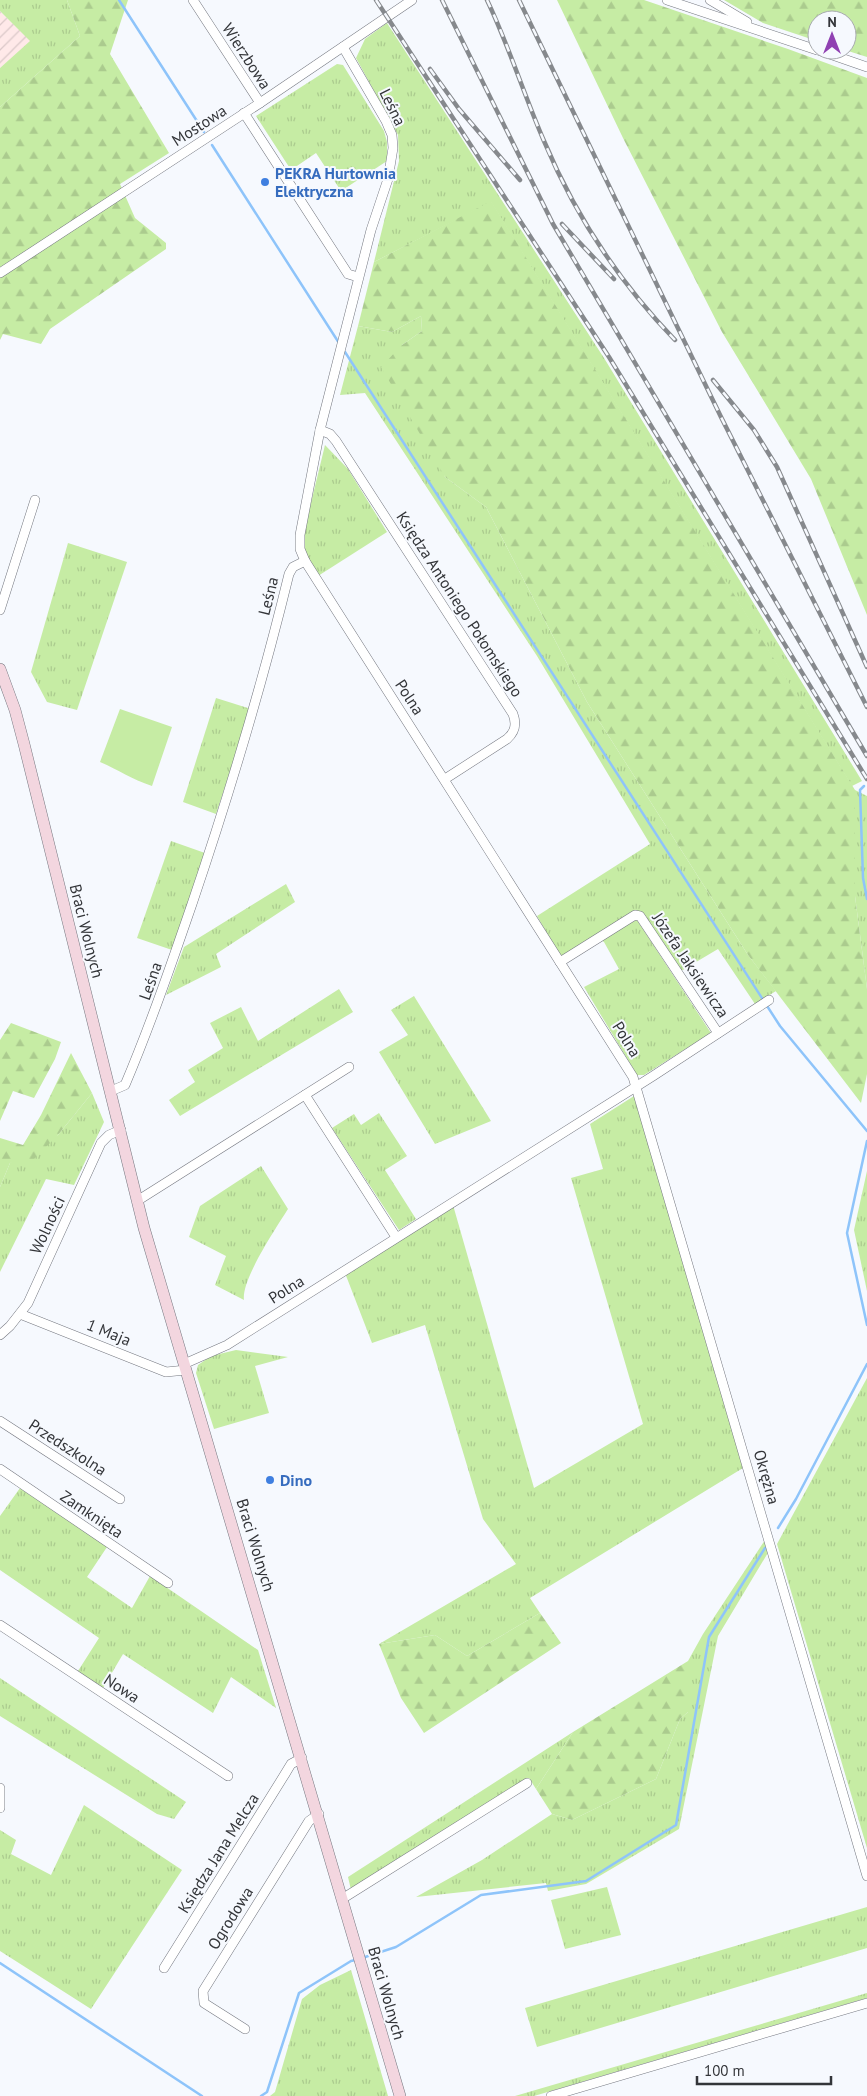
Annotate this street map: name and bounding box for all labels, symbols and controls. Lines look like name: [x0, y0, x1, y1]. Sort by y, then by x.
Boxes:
north arrow: [807, 10, 857, 60]
text: N: [827, 13, 837, 31]
street label: Wierzbowa: [218, 19, 276, 93]
street label: Leśna: [375, 85, 411, 129]
street label: Mostowa: [168, 100, 230, 150]
place label: PEKRA Hurtownia Elektryczna: [275, 163, 396, 201]
marker: PEKRA Hurtownia Elektryczna: [259, 176, 271, 188]
street label: Księdza Antoniego Połomskiego: [392, 507, 528, 701]
street label: Leśna: [254, 575, 282, 617]
street label: Polna: [391, 675, 429, 719]
street label: Braci Wolnych: [66, 882, 108, 980]
street label: Józefa Jaksiewicza: [648, 908, 734, 1021]
street label: Leśna: [134, 959, 166, 1003]
street label: Polna: [608, 1017, 646, 1061]
street label: Wolności: [25, 1193, 69, 1257]
street label: Polna: [264, 1270, 308, 1308]
street label: 1 Maja: [84, 1314, 134, 1350]
street label: Przedszkolna: [25, 1414, 111, 1480]
street label: Okrężna: [750, 1447, 784, 1507]
place label: Dino: [280, 1470, 312, 1490]
marker: Dino: [264, 1474, 276, 1486]
street label: Zamknięta: [57, 1486, 127, 1542]
street label: Braci Wolnych: [232, 1496, 280, 1594]
street label: Nowa: [100, 1669, 144, 1707]
street label: Księdza Jana Melcza: [173, 1789, 263, 1917]
street label: Ogrodowa: [203, 1883, 257, 1953]
street label: Braci Wolnych: [364, 1944, 410, 2042]
scale bar: [697, 2054, 831, 2086]
text: 100 m: [704, 2061, 745, 2080]

